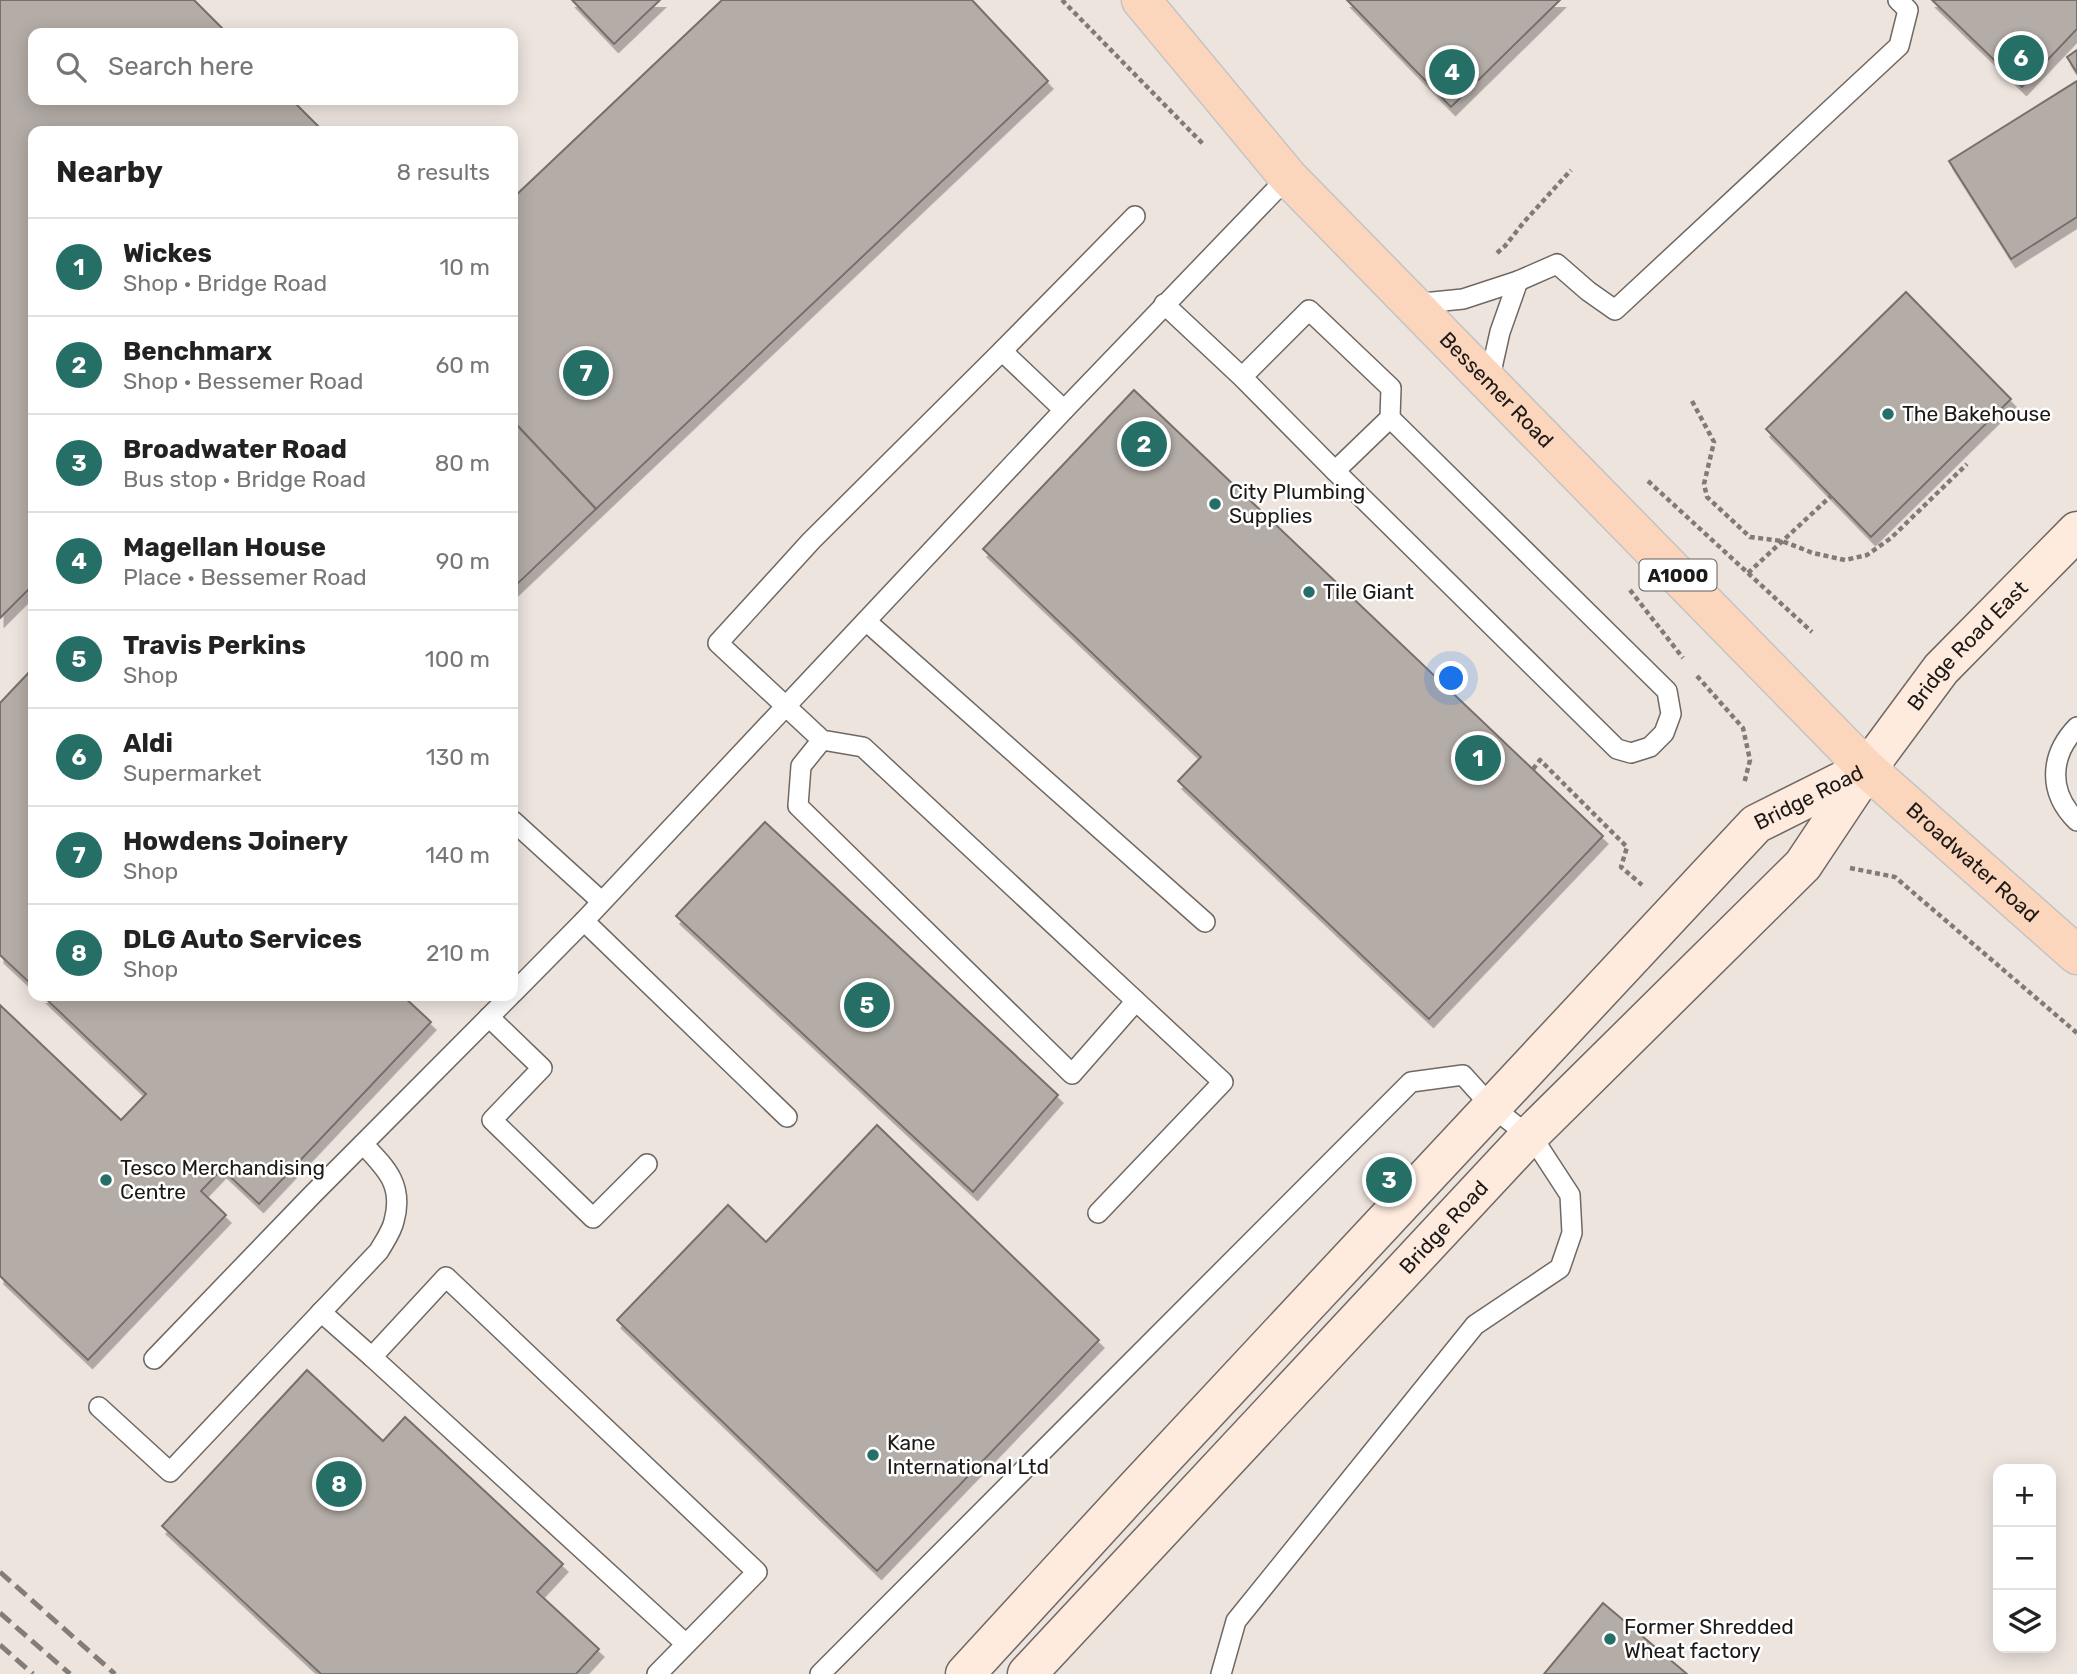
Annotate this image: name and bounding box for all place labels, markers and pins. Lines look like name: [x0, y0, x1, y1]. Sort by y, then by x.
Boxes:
pin: 6: [1998, 32, 2044, 84]
pin: 4: [1429, 46, 1475, 98]
pin: 7: [563, 347, 609, 399]
place label: The Bakehouse: [1902, 401, 2051, 426]
marker: The Bakehouse: [1880, 406, 1896, 422]
pin: 2: [1121, 418, 1167, 470]
place label: City Plumbing Supplies: [1229, 479, 1365, 528]
marker: City Plumbing Supplies: [1207, 496, 1223, 512]
place label: Tile Giant: [1323, 579, 1414, 604]
marker: Tile Giant: [1301, 584, 1317, 600]
pin: 1: [1455, 732, 1501, 784]
pin: 5: [844, 979, 890, 1031]
pin: 3: [1366, 1154, 1412, 1206]
place label: Tesco Merchandising Centre: [120, 1155, 325, 1204]
marker: Tesco Merchandising Centre: [98, 1172, 114, 1188]
place label: Kane International Ltd: [887, 1430, 1049, 1479]
marker: Kane International Ltd: [865, 1447, 881, 1463]
pin: 8: [316, 1458, 362, 1510]
place label: Former Shredded Wheat factory: [1624, 1614, 1794, 1663]
marker: Former Shredded Wheat factory: [1602, 1631, 1618, 1647]

